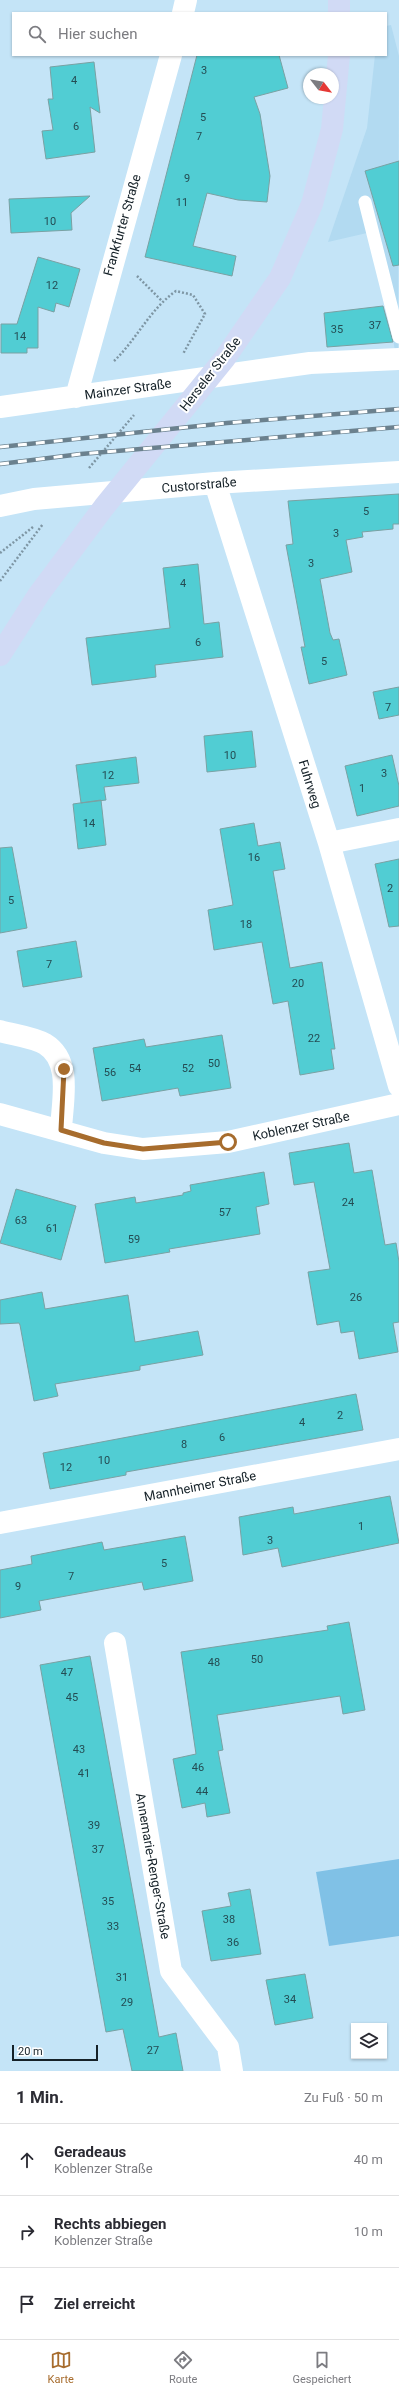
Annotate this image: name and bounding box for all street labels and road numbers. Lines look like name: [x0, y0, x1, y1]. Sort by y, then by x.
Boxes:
street label: Frankfurter Straße: [100, 172, 144, 278]
street label: Herseler Straße: [176, 334, 244, 414]
street label: Mainzer Straße: [84, 375, 172, 403]
street label: Custorstraße: [161, 474, 237, 496]
street label: Fuhrweg: [296, 758, 324, 810]
street label: Koblenzer Straße: [251, 1108, 351, 1144]
street label: Mannheimer Straße: [143, 1468, 257, 1504]
street label: Annemarie-Renger-Straße: [133, 1792, 173, 1940]

